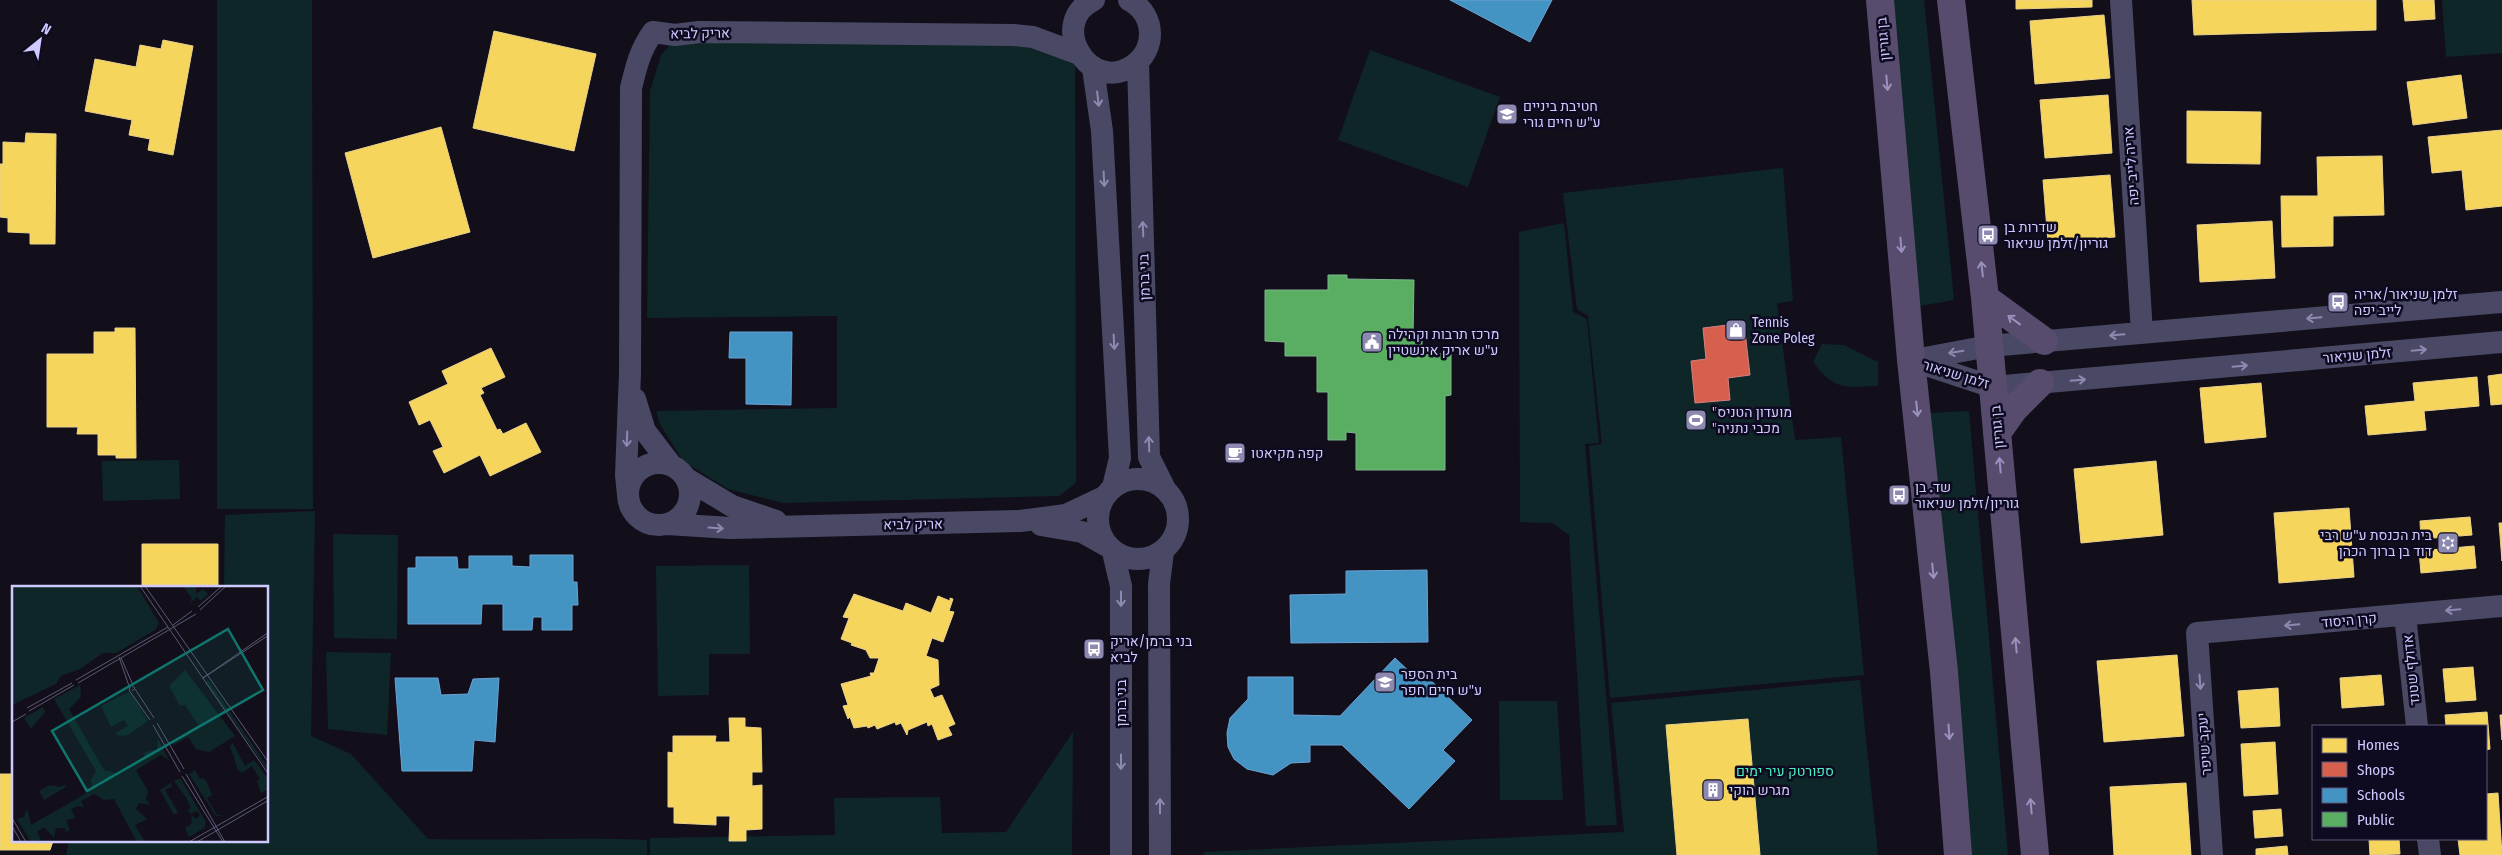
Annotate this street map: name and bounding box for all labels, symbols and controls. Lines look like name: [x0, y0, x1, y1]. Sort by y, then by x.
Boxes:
north arrow: [15, 15, 65, 65]
street label: בן גוריון: [1873, 16, 1894, 61]
text: N: [38, 20, 54, 39]
street label: אריק לביא: [670, 24, 730, 43]
one-way arrow: [1882, 75, 1892, 91]
one-way arrow: [1093, 91, 1103, 107]
place label: חטיבת ביניים ע"ש חיים גורי: [1523, 98, 1601, 131]
school or university icon: חטיבת ביניים ע"ש חיים גורי: [1495, 102, 1519, 126]
street label: אריה לייב יפה: [2120, 126, 2143, 206]
one-way arrow: [1100, 171, 1109, 187]
place label: שדרות בן גוריון/זלמן שניאור: [2004, 219, 2108, 252]
one-way arrow: [1138, 221, 1147, 237]
bus stop icon: שדרות בן גוריון/זלמן שניאור: [1976, 223, 2000, 247]
one-way arrow: [1896, 237, 1905, 253]
street label: בני ברמן: [1135, 253, 1154, 301]
one-way arrow: [1977, 261, 1987, 277]
place label: זלמן שניאור/אריה לייב יפה: [2354, 286, 2458, 319]
bus stop icon: זלמן שניאור/אריה לייב יפה: [2326, 290, 2350, 314]
one-way arrow: [2306, 313, 2322, 323]
place label: Tennis Zone Poleg: [1752, 314, 1815, 347]
one-way arrow: [2008, 315, 2022, 325]
shop icon: Tennis Zone Poleg: [1724, 318, 1748, 342]
place label: מרכז תרבות וקהילה ע"ש אריק אינשטיין: [1388, 326, 1499, 359]
public building icon: מרכז תרבות וקהילה ע"ש אריק אינשטיין: [1360, 330, 1384, 354]
one-way arrow: [2109, 330, 2125, 340]
one-way arrow: [1109, 333, 1118, 349]
street label: זלמן שניאור: [2322, 344, 2392, 367]
one-way arrow: [2411, 345, 2427, 354]
one-way arrow: [1948, 348, 1964, 358]
street label: זלמן שניאור: [1921, 356, 1991, 393]
one-way arrow: [2232, 361, 2248, 371]
one-way arrow: [2070, 375, 2086, 384]
one-way arrow: [1912, 401, 1921, 417]
place label: "מועדון הטניס "מכבי נתניה: [1712, 404, 1792, 437]
street label: בן גוריון: [1987, 404, 2008, 449]
sports icon: "מועדון הטניס "מכבי נתניה: [1684, 408, 1708, 432]
one-way arrow: [623, 431, 632, 447]
one-way arrow: [1144, 436, 1154, 452]
cafe icon: קפה מקיאטו: [1223, 441, 1247, 465]
place label: קפה מקיאטו: [1251, 445, 1324, 462]
one-way arrow: [1996, 458, 2005, 474]
place label: שד. בן גוריון/זלמן שניאור: [1915, 479, 2019, 512]
bus stop icon: שד. בן גוריון/זלמן שניאור: [1887, 483, 1911, 507]
street label: אריק לביא: [883, 515, 943, 534]
one-way arrow: [708, 523, 724, 532]
place label: בית הכנסת ע"ש רבי דוד בן ברוך הכהן: [2320, 527, 2433, 560]
synagogue icon: בית הכנסת ע"ש רבי דוד בן ברוך הכהן: [2436, 531, 2460, 555]
one-way arrow: [1928, 562, 1938, 578]
inset map: [12, 586, 269, 842]
one-way arrow: [1116, 591, 1126, 607]
one-way arrow: [2446, 606, 2462, 615]
street label: קרן היסוד: [2321, 610, 2378, 631]
one-way arrow: [2284, 620, 2300, 629]
place label: בני ברמן/אריק לביא: [1110, 633, 1193, 666]
street label: אדולף שטנד: [2399, 634, 2424, 706]
bus stop icon: בני ברמן/אריק לביא: [1082, 637, 1106, 661]
one-way arrow: [2011, 637, 2021, 653]
place label: בית הספר ע"ש חיים חפר: [1401, 666, 1482, 699]
school or university icon: בית הספר ע"ש חיים חפר: [1373, 670, 1397, 694]
one-way arrow: [2196, 673, 2205, 689]
street label: בני ברמן: [1113, 679, 1130, 727]
street label: יעקב שיפר: [2194, 712, 2215, 776]
one-way arrow: [1944, 724, 1953, 740]
legend: [2312, 725, 2487, 840]
text: Homes: [2357, 736, 2399, 754]
one-way arrow: [1116, 754, 1126, 770]
text: Shops: [2357, 761, 2395, 779]
park label: ספורטק עיר ימים: [1736, 763, 1834, 780]
building icon: מגרש הוקי: [1701, 778, 1725, 802]
place label: מגרש הוקי: [1729, 782, 1790, 799]
text: Schools: [2357, 786, 2405, 804]
one-way arrow: [1155, 799, 1165, 815]
one-way arrow: [2026, 799, 2035, 815]
text: Public: [2357, 811, 2395, 829]

